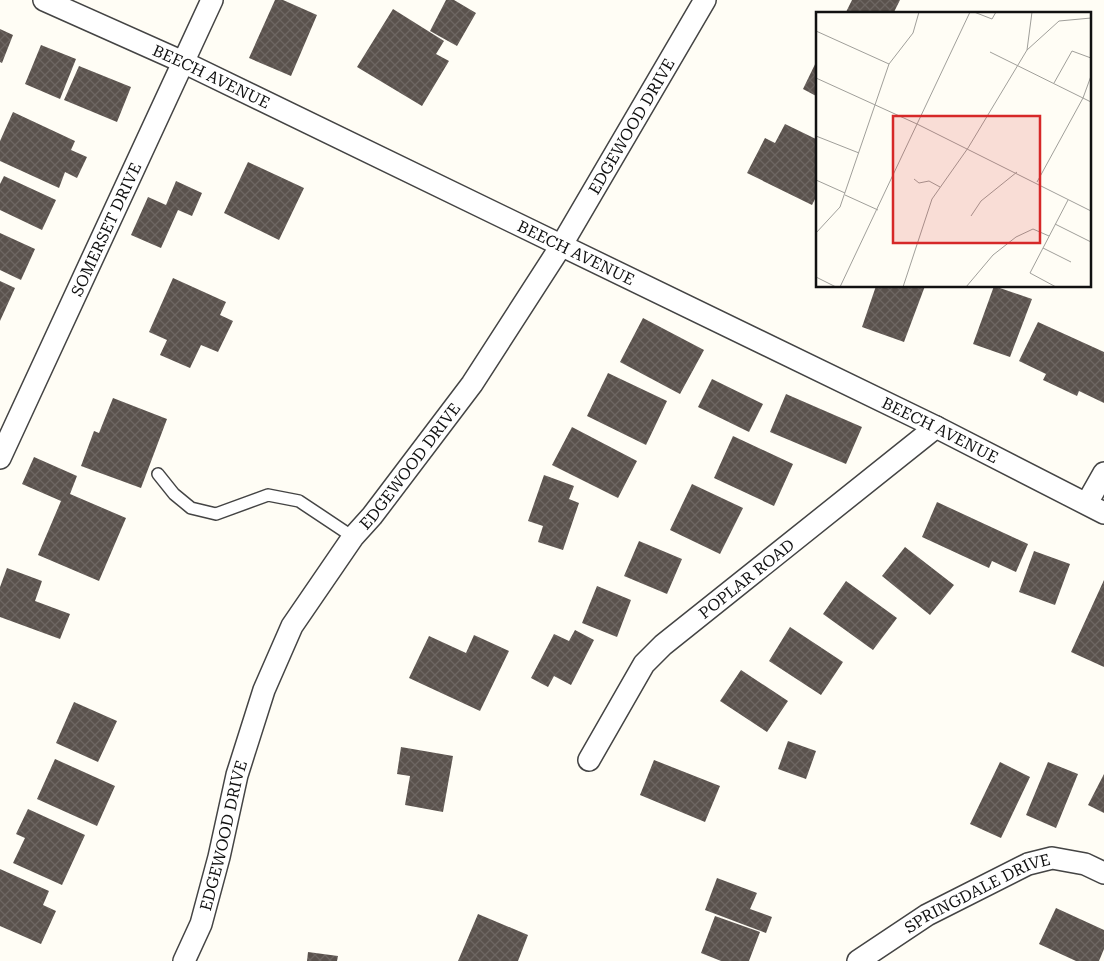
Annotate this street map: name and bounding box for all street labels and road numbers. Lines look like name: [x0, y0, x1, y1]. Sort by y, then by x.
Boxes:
street label: BEECH AVENUE: [150, 40, 273, 112]
street label: EDGEWOOD DRIVE: [584, 55, 678, 197]
street label: SOMERSET DRIVE: [67, 160, 145, 299]
street label: BEECH AVENUE: [514, 216, 638, 289]
street label: BEECH AVENUE: [879, 393, 1002, 467]
street label: EDGEWOOD DRIVE: [355, 399, 464, 533]
street label: POPLAR ROAD: [695, 535, 798, 622]
street label: EDGEWOOD DRIVE: [196, 758, 251, 913]
street label: SPRINGDALE DRIVE: [901, 849, 1052, 937]

